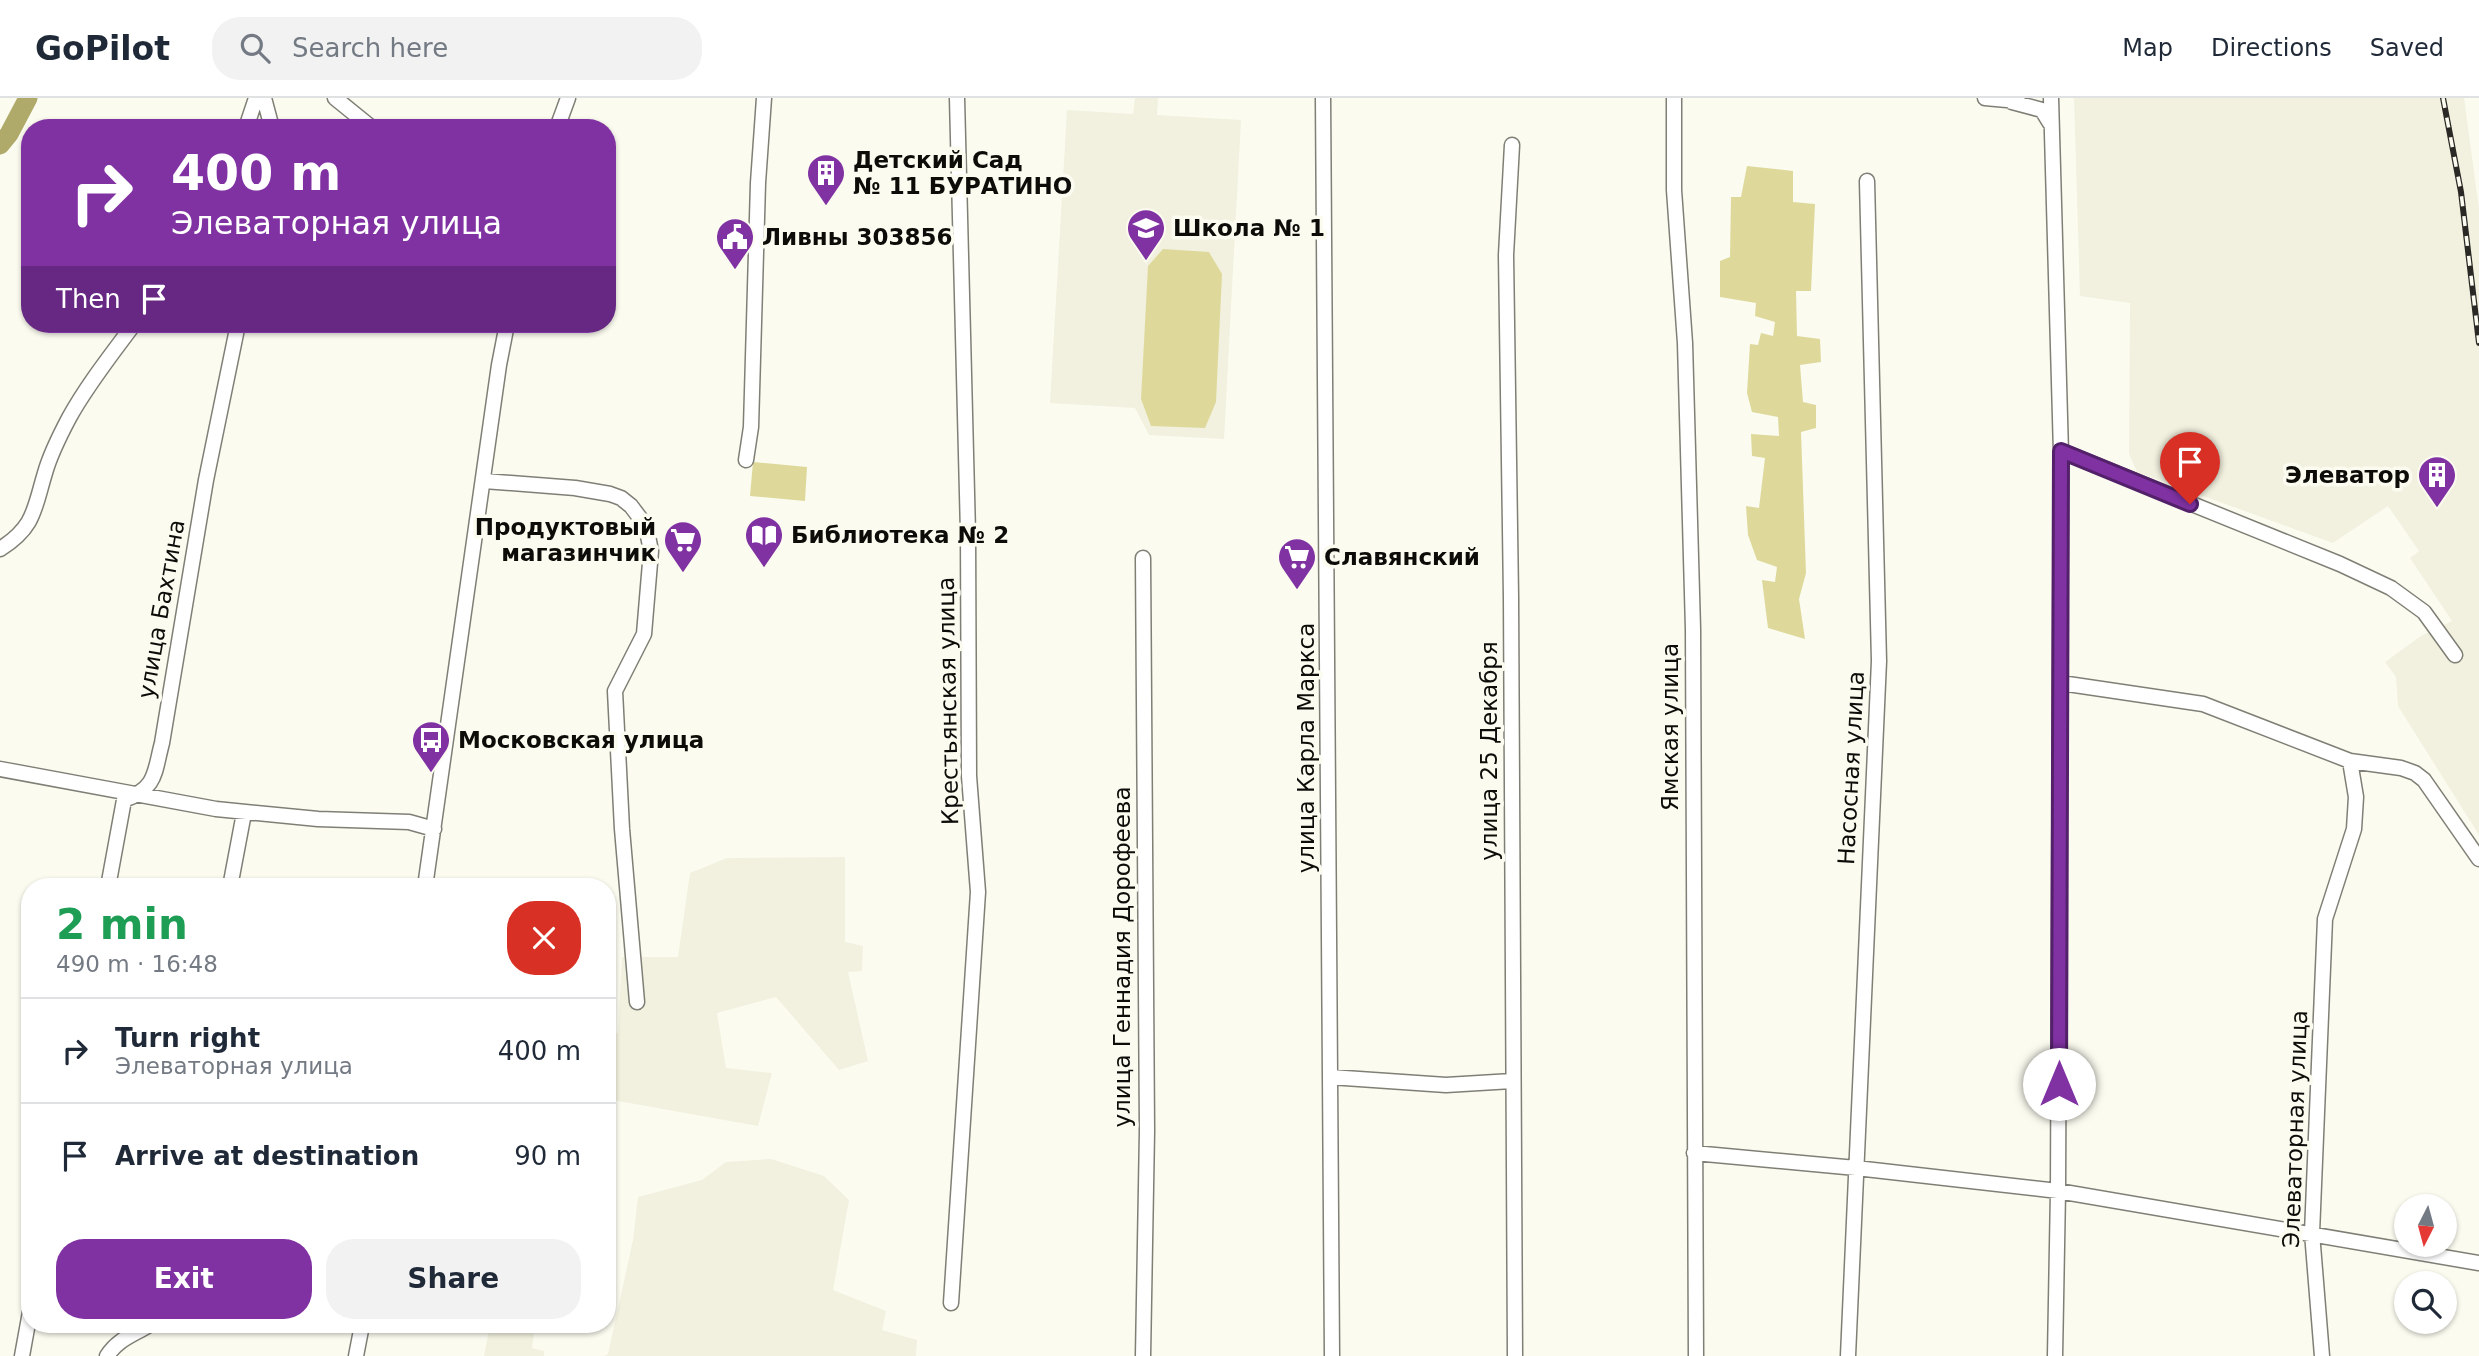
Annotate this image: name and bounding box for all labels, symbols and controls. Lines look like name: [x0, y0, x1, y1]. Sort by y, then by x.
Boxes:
search box: [212, 17, 702, 80]
text: GoPilot: [35, 29, 170, 68]
icon: search: [236, 29, 274, 67]
text: Search here: [292, 33, 448, 63]
text: Map: [2122, 34, 2173, 62]
text: Directions: [2211, 34, 2332, 62]
text: Saved: [2370, 34, 2444, 62]
text: 400 m: [171, 145, 341, 202]
icon: right: [56, 147, 147, 238]
place label: Детский Сад № 11 БУРАТИНО: [853, 147, 1072, 199]
building icon: Детский Сад № 11 БУРАТИНО: [805, 152, 847, 207]
text: Элеваторная улица: [171, 204, 502, 242]
school or university icon: Школа № 1: [1125, 207, 1167, 262]
place label: Школа № 1: [1173, 215, 1325, 241]
public building icon: Ливны 303856: [714, 216, 756, 271]
place label: Ливны 303856: [762, 224, 953, 250]
icon: arrive: [135, 280, 173, 318]
text: Then: [56, 284, 121, 314]
pin: [2160, 432, 2220, 504]
icon: arrive: [2171, 443, 2209, 481]
building icon: Элеватор: [2416, 454, 2458, 509]
place label: Элеватор: [2285, 462, 2410, 488]
place label: Продуктовый магазинчик: [475, 514, 656, 566]
library icon: Библиотека № 2: [743, 514, 785, 569]
street label: улица Бахтина: [132, 517, 190, 701]
supermarket icon: Продуктовый магазинчик: [662, 519, 704, 574]
place label: Библиотека № 2: [791, 522, 1009, 548]
supermarket icon: Славянский: [1276, 536, 1318, 591]
place label: Славянский: [1324, 544, 1480, 570]
street label: Крестьянская улица: [933, 577, 963, 825]
street label: улица Карла Маркса: [1293, 623, 1319, 873]
street label: улица 25 Декабря: [1476, 641, 1502, 861]
street label: Ямская улица: [1657, 643, 1683, 811]
street label: Насосная улица: [1833, 670, 1869, 866]
bus stop icon: Московская улица: [410, 719, 452, 774]
place label: Московская улица: [458, 727, 704, 753]
street label: улица Геннадия Дорофеева: [1109, 787, 1135, 1128]
text: 2 min: [56, 900, 188, 949]
button: close: [507, 901, 581, 975]
text: 490 m · 16:48: [56, 951, 218, 977]
street label: Элеваторная улица: [2278, 1010, 2312, 1248]
text: Turn right: [115, 1023, 260, 1053]
icon: right: [56, 1032, 94, 1070]
text: 400 m: [498, 1036, 581, 1066]
position arrow: [2022, 1047, 2096, 1121]
text: Элеваторная улица: [115, 1053, 353, 1079]
icon: arrive: [56, 1137, 94, 1175]
text: Arrive at destination: [115, 1141, 419, 1171]
text: 90 m: [514, 1141, 581, 1171]
north arrow: [2394, 1194, 2457, 1256]
map controls: [2394, 1194, 2457, 1334]
button: Exit: [56, 1239, 312, 1319]
button: Share: [326, 1239, 581, 1319]
button: search: [2394, 1271, 2457, 1334]

